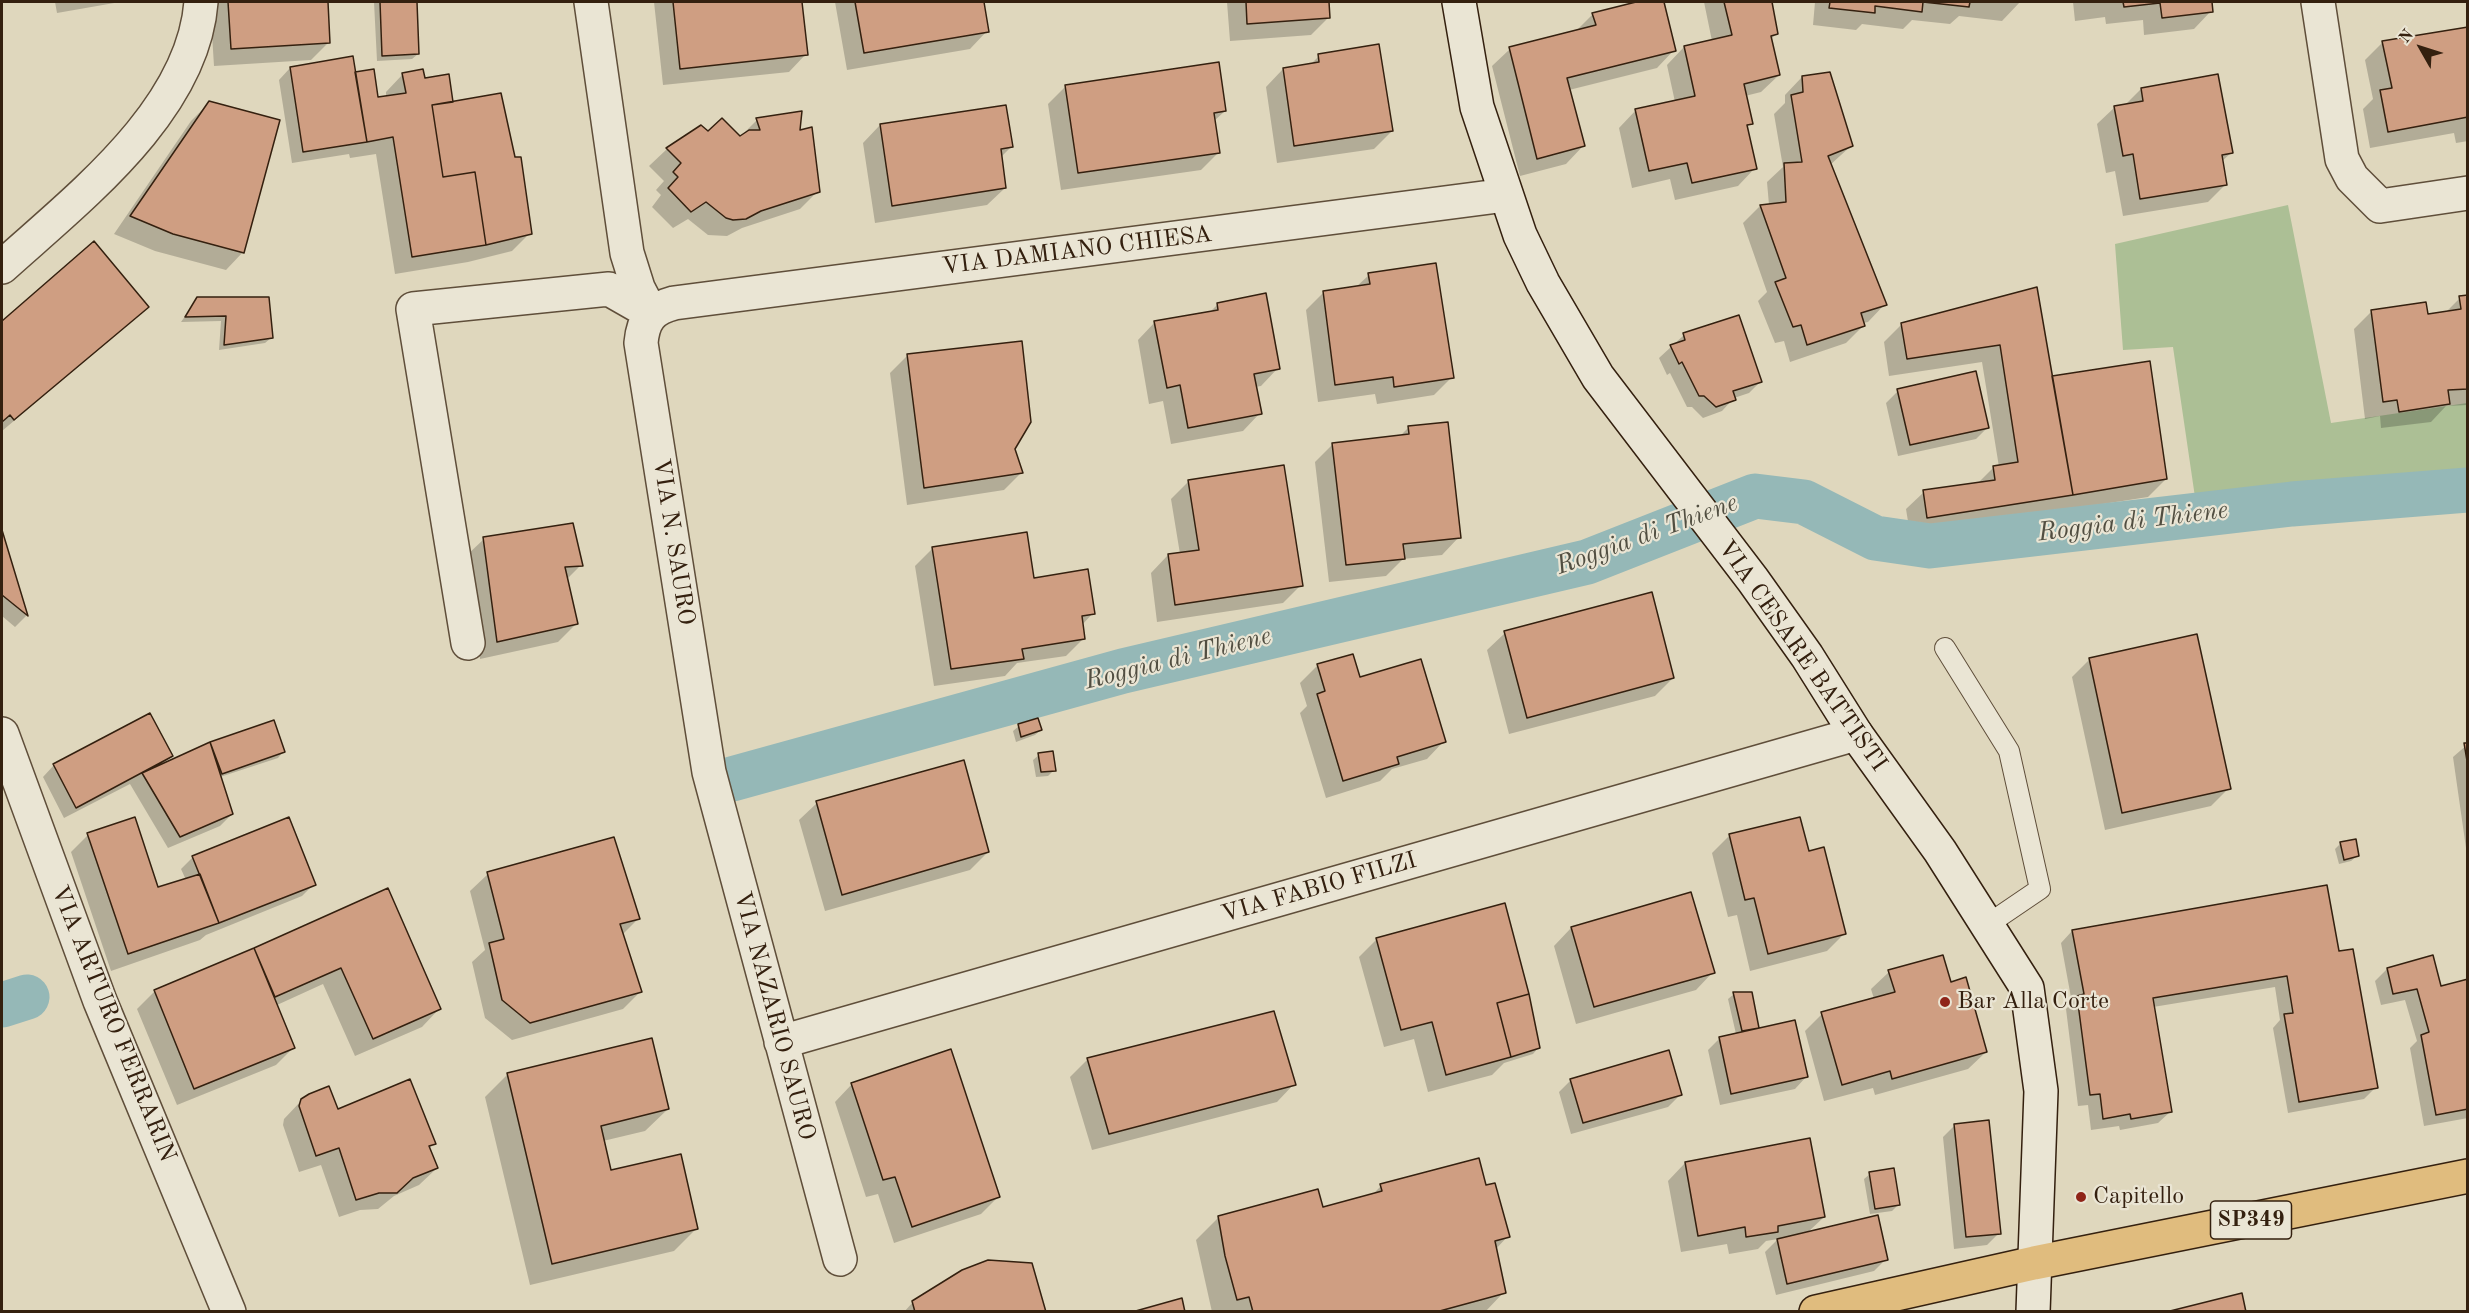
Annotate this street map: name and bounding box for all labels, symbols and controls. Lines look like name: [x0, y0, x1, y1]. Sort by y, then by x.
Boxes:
north arrow: [2391, 18, 2451, 78]
text: N: [2397, 27, 2417, 46]
street label: VIA DAMIANO CHIESA: [940, 220, 1214, 282]
street label: VIA N. SAURO: [646, 457, 700, 627]
water label: Roggia di Thiene: [1552, 488, 1742, 582]
water label: Roggia di Thiene: [2036, 495, 2230, 549]
street label: VIA CESARE BATTISTI: [1711, 535, 1893, 777]
water label: Roggia di Thiene: [1081, 621, 1275, 697]
street label: VIA FABIO FILZI: [1218, 846, 1420, 930]
street label: VIA ARTURO FERRARIN: [44, 882, 182, 1166]
street label: VIA NAZARIO SAURO: [727, 888, 821, 1144]
place label: Bar Alla Corte: [1957, 988, 2109, 1016]
marker: Bar Alla Corte: [1938, 995, 1952, 1009]
place label: Capitello: [2093, 1183, 2184, 1211]
marker: Capitello: [2074, 1190, 2088, 1204]
road number: SP349: [2210, 1201, 2292, 1239]

